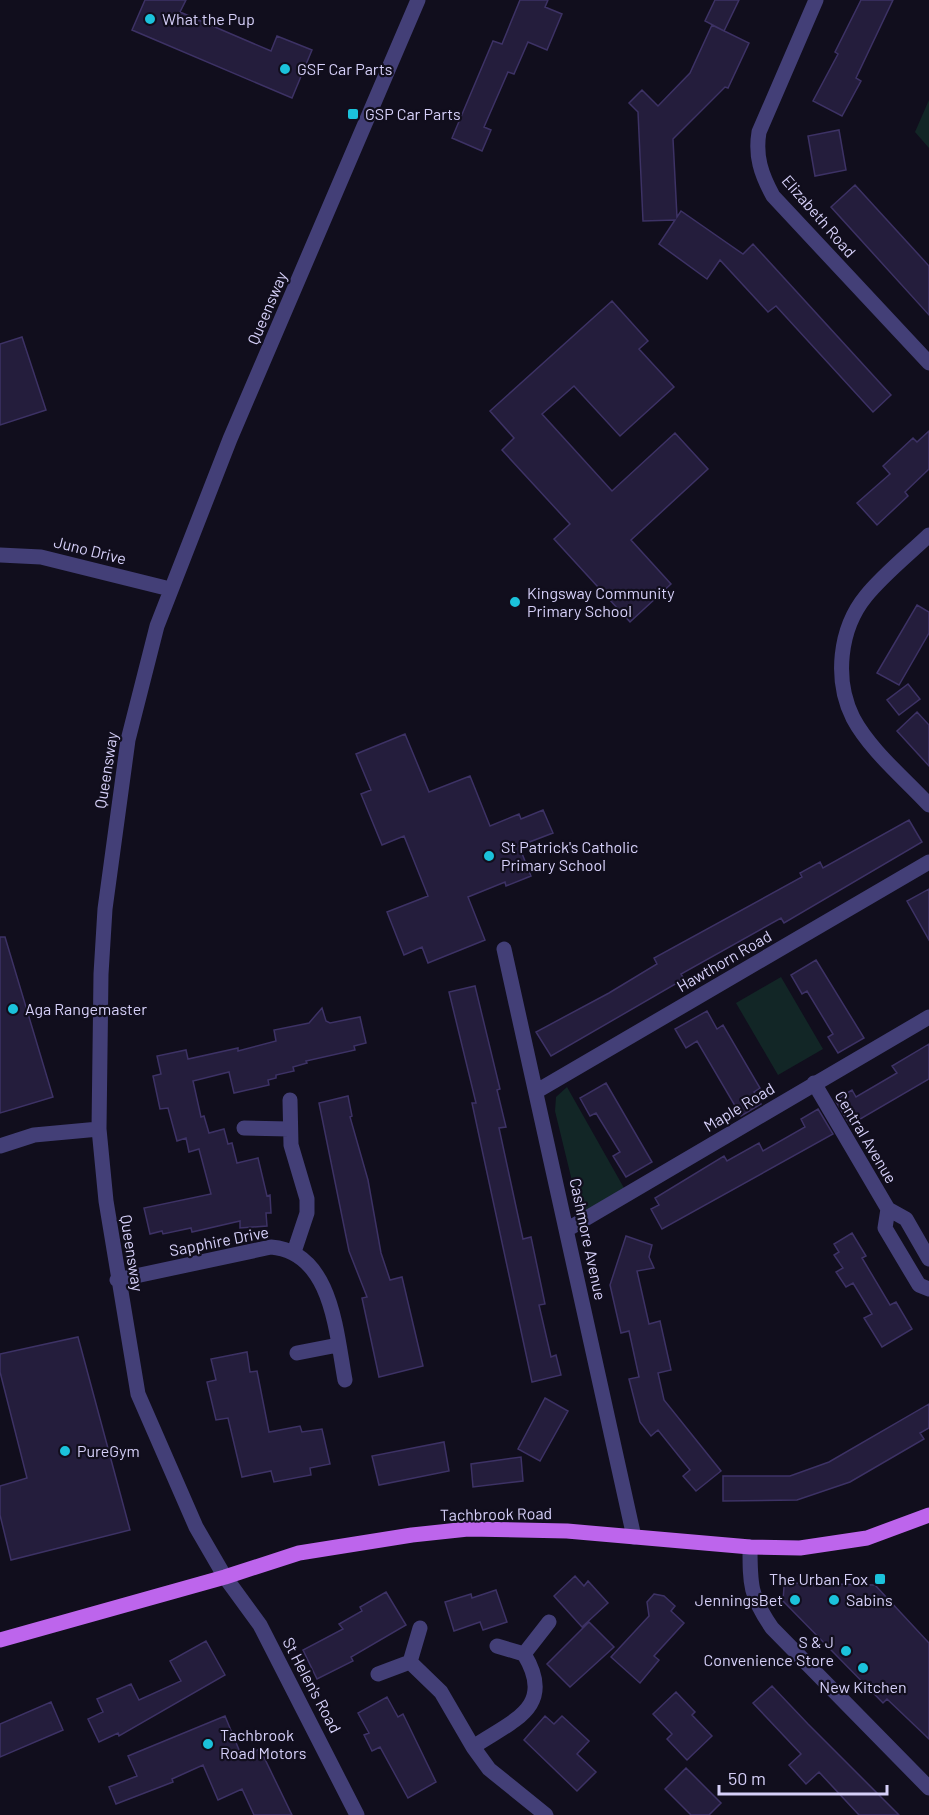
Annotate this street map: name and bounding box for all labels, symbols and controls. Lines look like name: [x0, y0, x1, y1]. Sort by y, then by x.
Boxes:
place label: What the Pup: [162, 9, 255, 28]
marker: What the Pup: [143, 12, 157, 26]
place label: GSF Car Parts: [297, 59, 392, 78]
marker: GSF Car Parts: [278, 62, 292, 76]
place label: GSP Car Parts: [365, 104, 461, 123]
marker: GSP Car Parts: [346, 107, 360, 121]
street label: Elizabeth Road: [778, 171, 860, 261]
street label: Queensway: [243, 268, 291, 347]
street label: Juno Drive: [52, 531, 128, 568]
place label: Kingsway Community Primary School: [527, 583, 675, 620]
marker: Kingsway Community Primary School: [508, 595, 522, 609]
street label: Queensway: [90, 730, 121, 810]
place label: St Patrick's Catholic Primary School: [501, 837, 638, 874]
marker: St Patrick's Catholic Primary School: [482, 849, 496, 863]
street label: Hawthorn Road: [673, 926, 774, 995]
place label: Aga Rangemaster: [25, 999, 147, 1018]
marker: Aga Rangemaster: [6, 1002, 20, 1016]
street label: Maple Road: [700, 1078, 778, 1135]
street label: Central Avenue: [831, 1087, 901, 1186]
street label: Cashmore Avenue: [566, 1176, 611, 1302]
street label: Queensway: [117, 1213, 148, 1293]
street label: Sapphire Drive: [168, 1222, 270, 1259]
place label: PureGym: [77, 1441, 140, 1460]
marker: PureGym: [58, 1444, 72, 1458]
street label: Tachbrook Road: [440, 1503, 552, 1524]
place label: The Urban Fox: [769, 1569, 868, 1588]
marker: The Urban Fox: [873, 1572, 887, 1586]
place label: JenningsBet: [695, 1590, 783, 1609]
place label: Sabins: [846, 1590, 893, 1609]
marker: JenningsBet: [788, 1593, 802, 1607]
marker: Sabins: [827, 1593, 841, 1607]
place label: S & J Convenience Store: [704, 1632, 834, 1669]
street label: St Helen's Road: [279, 1634, 346, 1736]
marker: S & J Convenience Store: [839, 1644, 853, 1658]
marker: New Kitchen: [856, 1661, 870, 1675]
place label: New Kitchen: [819, 1677, 907, 1696]
place label: Tachbrook Road Motors: [220, 1725, 306, 1762]
marker: Tachbrook Road Motors: [201, 1737, 215, 1751]
scale bar: [719, 1758, 887, 1796]
text: 50 m: [728, 1767, 766, 1789]

